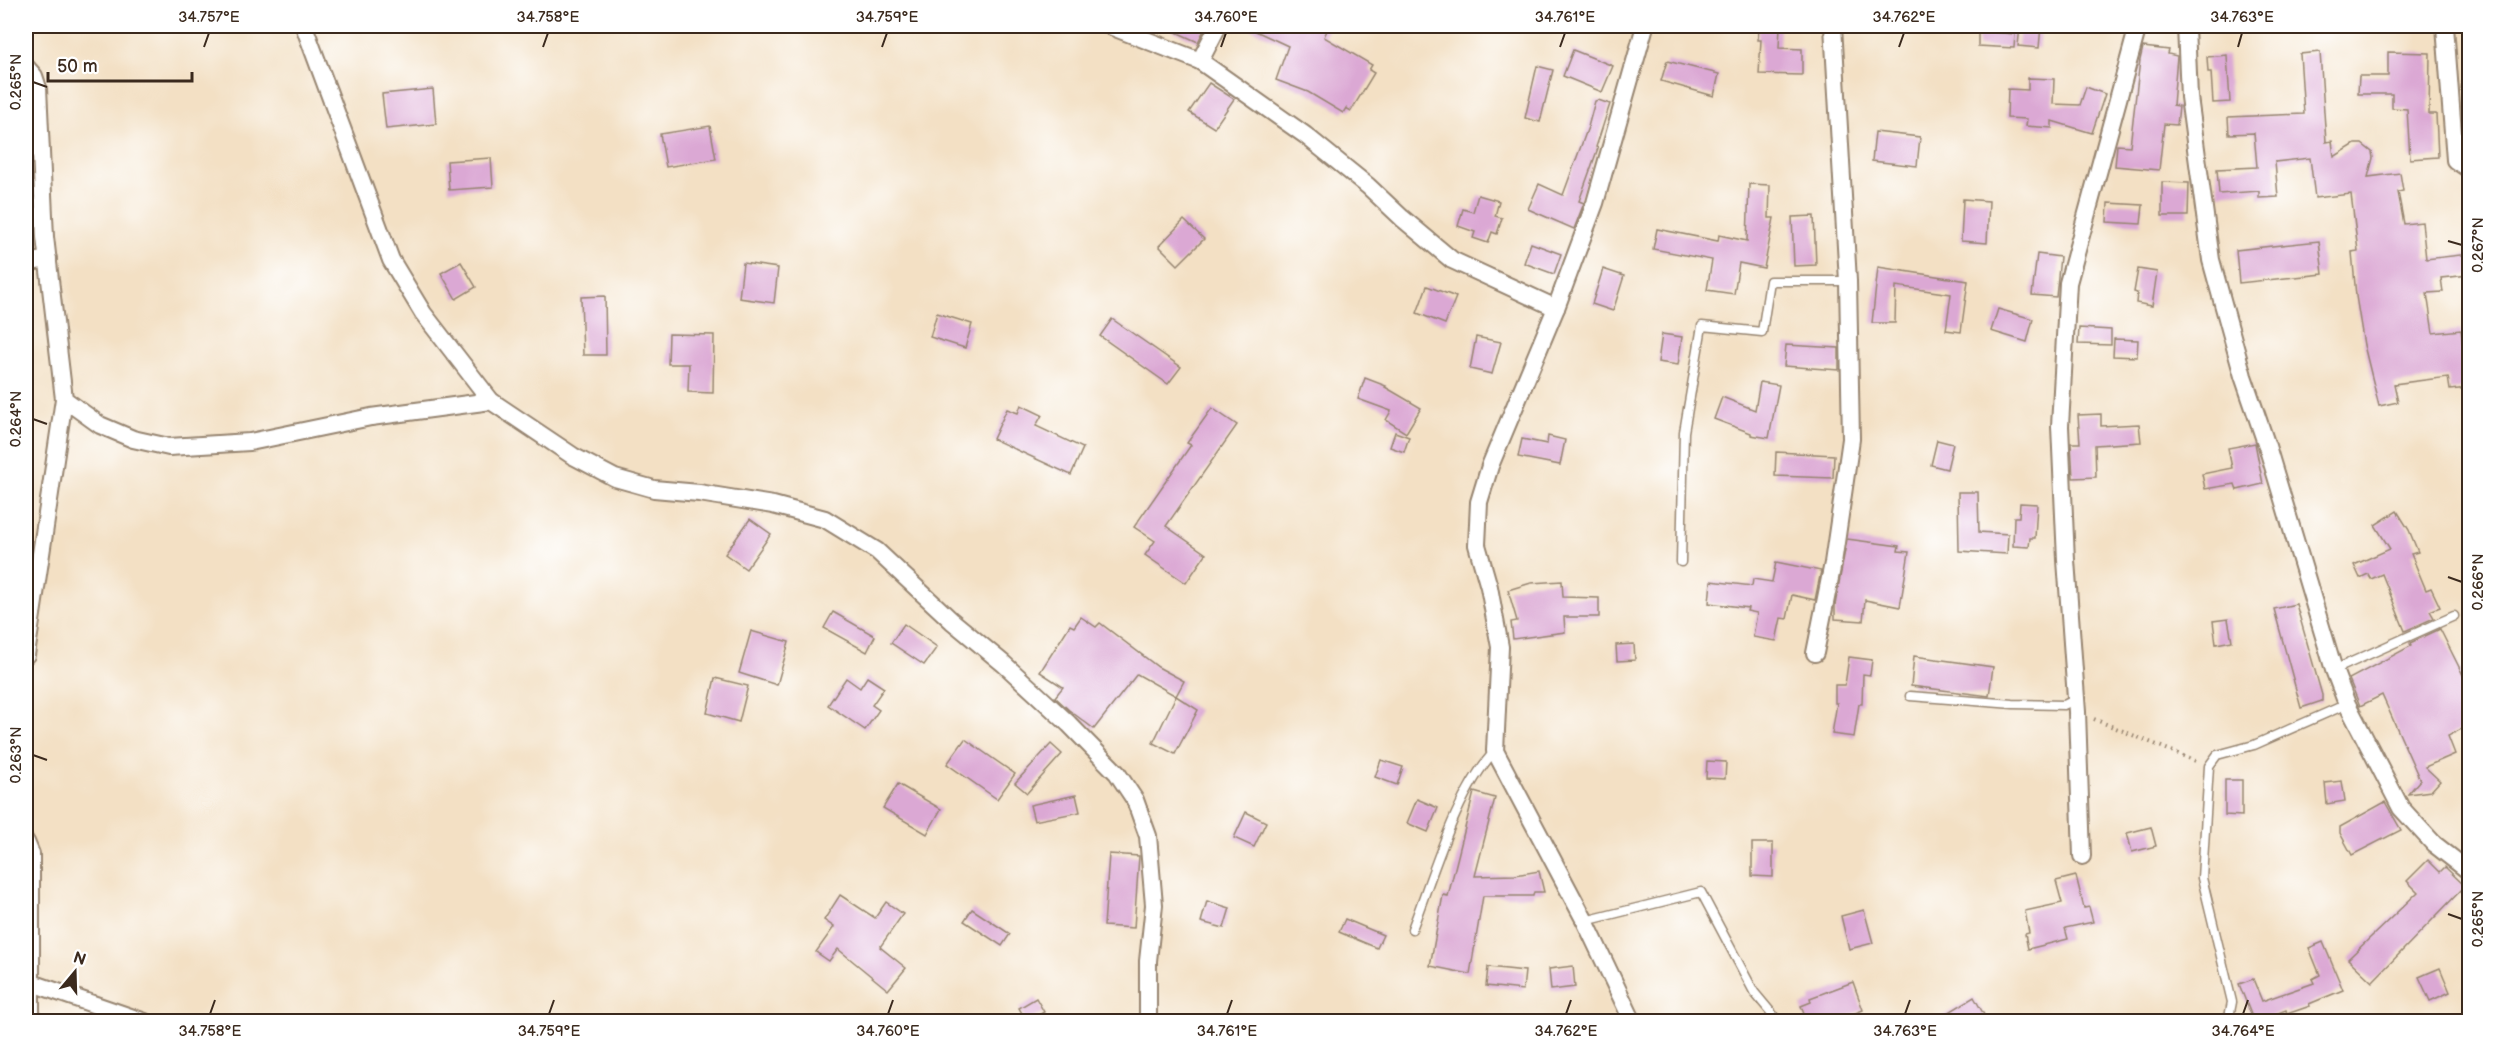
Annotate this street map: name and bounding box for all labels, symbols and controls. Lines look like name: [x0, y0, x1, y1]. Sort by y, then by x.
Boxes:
text: 34.757°E: [178, 8, 240, 27]
text: 34.758°E: [517, 8, 580, 27]
text: 34.759°E: [856, 8, 918, 27]
text: 34.760°E: [1194, 8, 1258, 27]
text: 34.761°E: [1535, 8, 1595, 27]
text: 34.762°E: [1872, 8, 1936, 27]
text: 34.763°E: [2210, 8, 2274, 27]
scale bar: [48, 45, 192, 83]
text: 0.265°N: [7, 54, 26, 110]
text: 50 m: [57, 56, 98, 77]
text: 0.267°N: [2469, 217, 2488, 273]
text: 0.264°N: [7, 391, 26, 447]
text: 0.266°N: [2469, 554, 2488, 610]
text: 0.263°N: [7, 727, 26, 783]
text: 0.265°N: [2469, 891, 2488, 947]
north arrow: [45, 942, 105, 1002]
text: N: [71, 948, 88, 970]
text: 34.758°E: [179, 1022, 242, 1041]
text: 34.759°E: [518, 1022, 580, 1041]
text: 34.760°E: [856, 1022, 920, 1041]
text: 34.761°E: [1197, 1022, 1257, 1041]
text: 34.762°E: [1534, 1022, 1598, 1041]
text: 34.763°E: [1873, 1022, 1937, 1041]
text: 34.764°E: [2211, 1022, 2275, 1041]

